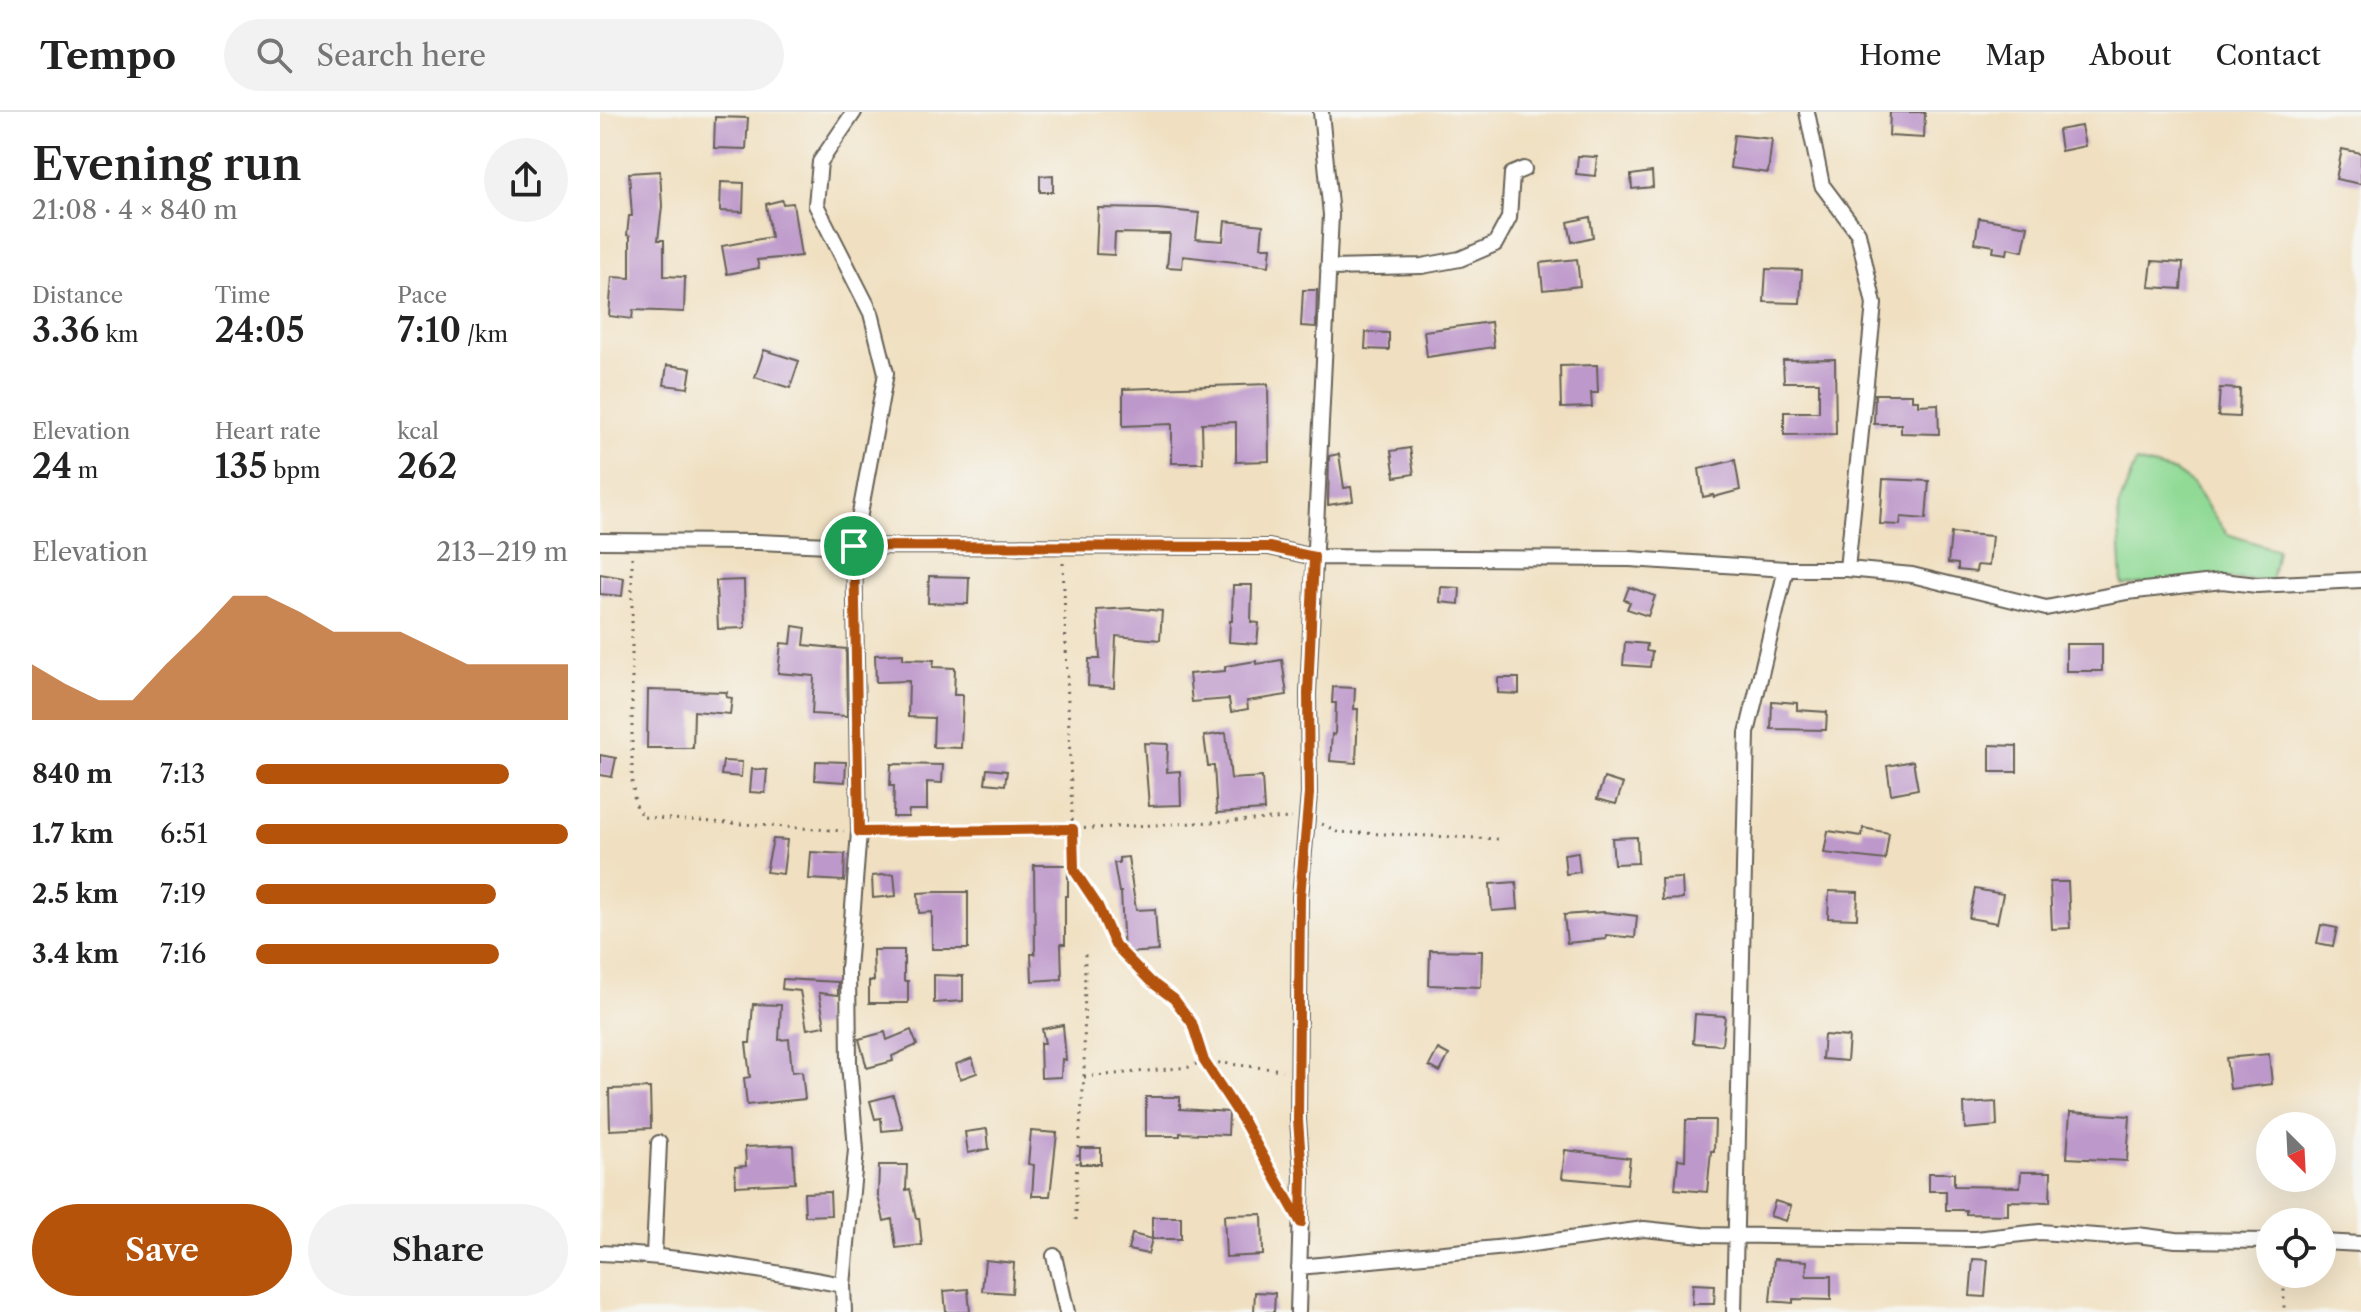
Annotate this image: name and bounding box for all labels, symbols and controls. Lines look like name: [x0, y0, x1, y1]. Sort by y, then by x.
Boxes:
search box: [224, 19, 784, 91]
text: Tempo: [40, 32, 176, 79]
icon: search: [252, 33, 296, 77]
text: Search here: [316, 37, 486, 74]
text: Home: [1859, 38, 1941, 72]
text: Map: [1985, 38, 2045, 72]
text: About: [2089, 38, 2171, 72]
text: Contact: [2215, 38, 2321, 72]
text: Evening run: [32, 137, 302, 191]
button: share: [484, 138, 568, 222]
text: 21:08 · 4 × 840 m: [32, 194, 238, 226]
text: Distance: [32, 282, 123, 309]
text: Time: [215, 282, 270, 309]
text: Pace: [397, 282, 447, 309]
text: 3.36: [32, 309, 100, 351]
text: 24:05: [215, 309, 305, 351]
text: 7:10: [397, 309, 461, 351]
text: km: [100, 321, 139, 348]
text: /km: [461, 321, 508, 348]
text: Elevation: [32, 418, 130, 445]
text: Heart rate: [215, 418, 321, 445]
text: kcal: [397, 418, 439, 445]
text: 24: [32, 445, 72, 487]
text: 135: [215, 445, 267, 487]
text: 262: [397, 445, 457, 487]
text: m: [72, 457, 98, 484]
text: bpm: [267, 457, 321, 484]
pin: [820, 512, 888, 580]
icon: arrive: [832, 524, 876, 568]
text: Elevation: [32, 536, 148, 568]
text: 213–219 m: [436, 536, 568, 568]
text: 840 m: [32, 758, 112, 790]
text: 7:13: [160, 758, 205, 790]
text: 1.7 km: [32, 818, 114, 850]
text: 6:51: [160, 818, 208, 850]
text: 2.5 km: [32, 878, 118, 910]
text: 7:19: [160, 878, 206, 910]
text: 3.4 km: [32, 938, 119, 970]
text: 7:16: [160, 938, 206, 970]
north arrow: [2256, 1112, 2336, 1192]
map controls: [2256, 1112, 2336, 1288]
button: Save: [32, 1204, 292, 1296]
button: Share: [308, 1204, 568, 1296]
button: locate: [2256, 1208, 2336, 1288]

